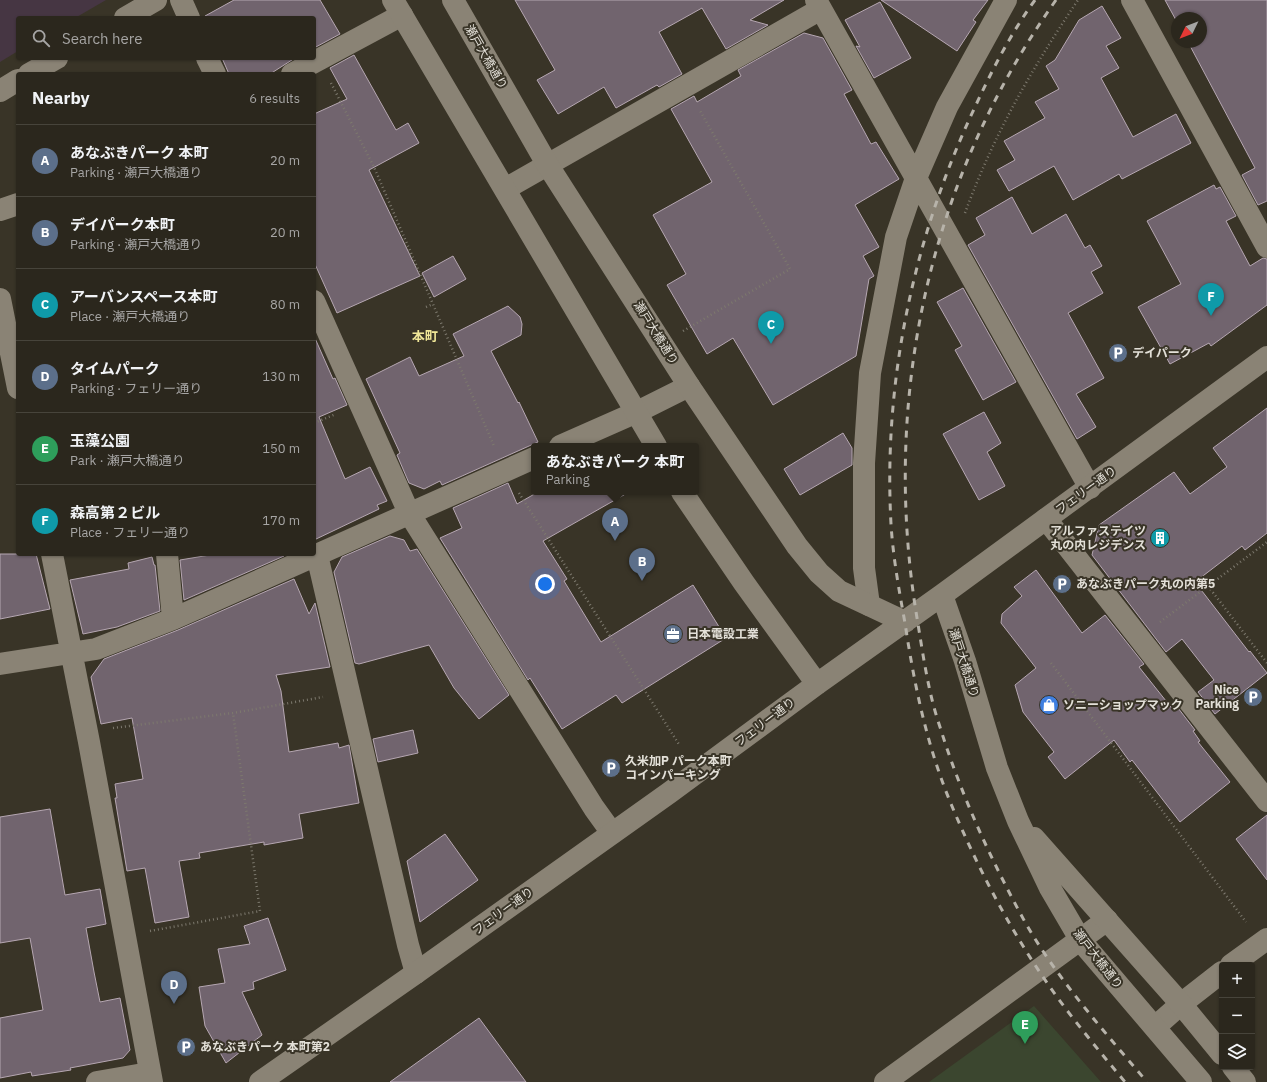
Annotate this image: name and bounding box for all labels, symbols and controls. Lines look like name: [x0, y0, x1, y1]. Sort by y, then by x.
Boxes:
north arrow: [1171, 12, 1207, 48]
search box: [16, 16, 316, 60]
street label: 瀬戸大橋通り: [462, 22, 511, 92]
icon: search: [30, 27, 52, 49]
text: Search here: [62, 29, 142, 48]
text: Nearby: [32, 87, 90, 109]
text: 6 results: [249, 90, 300, 107]
text: あなぶきパーク 本町: [70, 143, 209, 162]
text: A: [41, 152, 49, 169]
text: 20 m: [270, 152, 300, 169]
text: Parking · 瀬戸大橋通り: [70, 164, 202, 181]
text: デイパーク本町: [70, 215, 175, 234]
text: B: [41, 224, 49, 241]
text: 20 m: [270, 224, 300, 241]
text: Parking · 瀬戸大橋通り: [70, 236, 202, 253]
pin: F: [1198, 283, 1224, 316]
text: アーバンスペース本町: [70, 287, 218, 306]
text: C: [41, 296, 49, 313]
text: 80 m: [270, 296, 300, 313]
street label: 瀬戸大橋通り: [631, 298, 682, 367]
text: Place · 瀬戸大橋通り: [70, 308, 190, 325]
pin: C: [758, 311, 784, 344]
district label: 本町: [412, 328, 438, 345]
parking icon: デイパーク: [1107, 342, 1129, 364]
place label: デイパーク: [1132, 345, 1192, 360]
text: タイムパーク: [70, 359, 160, 378]
text: D: [40, 368, 50, 385]
text: 130 m: [262, 368, 300, 385]
text: Parking · フェリー通り: [70, 380, 202, 397]
text: 玉藻公園: [70, 431, 130, 450]
text: E: [41, 440, 49, 457]
text: 150 m: [262, 440, 300, 457]
popup: [531, 443, 699, 495]
text: Park · 瀬戸大橋通り: [70, 452, 185, 469]
text: あなぶきパーク 本町: [546, 452, 684, 471]
street label: フェリー通り: [1052, 462, 1119, 517]
text: Parking: [546, 471, 590, 488]
text: 森高第２ビル: [70, 503, 160, 522]
pin: A: [602, 508, 628, 541]
text: F: [41, 512, 49, 529]
text: 170 m: [262, 512, 300, 529]
place label: アルファステイツ 丸の内レジデンス: [1050, 523, 1146, 552]
text: Place · フェリー通り: [70, 524, 190, 541]
building icon: アルファステイツ 丸の内レジデンス: [1149, 527, 1171, 549]
pin: B: [629, 548, 655, 581]
parking icon: あなぶきパーク丸の内第5: [1051, 573, 1073, 595]
your location: [535, 574, 555, 594]
place label: あなぶきパーク丸の内第5: [1076, 576, 1215, 591]
office icon: 日本電設工業: [662, 623, 684, 645]
place label: 日本電設工業: [687, 626, 759, 641]
street label: 瀬戸大橋通り: [946, 626, 983, 699]
place label: Nice Parking: [1195, 682, 1239, 711]
parking icon: Nice Parking: [1242, 686, 1264, 708]
street label: フェリー通り: [731, 694, 798, 749]
shop icon: ソニーショップマック: [1038, 694, 1060, 716]
place label: ソニーショップマック: [1063, 697, 1183, 712]
place label: 久米加P パーク本町 コインパーキング: [625, 753, 732, 782]
parking icon: 久米加P パーク本町 コインパーキング: [600, 757, 622, 779]
street label: フェリー通り: [469, 883, 536, 938]
street label: 瀬戸大橋通り: [1070, 926, 1126, 992]
map controls: [1219, 962, 1255, 1070]
button: +: [1219, 962, 1255, 998]
pin: D: [161, 971, 187, 1004]
button: −: [1219, 998, 1255, 1034]
pin: E: [1012, 1011, 1038, 1044]
button: layers: [1219, 1034, 1255, 1070]
parking icon: あなぶきパーク 本町第2: [175, 1036, 197, 1058]
place label: あなぶきパーク 本町第2: [200, 1039, 330, 1054]

